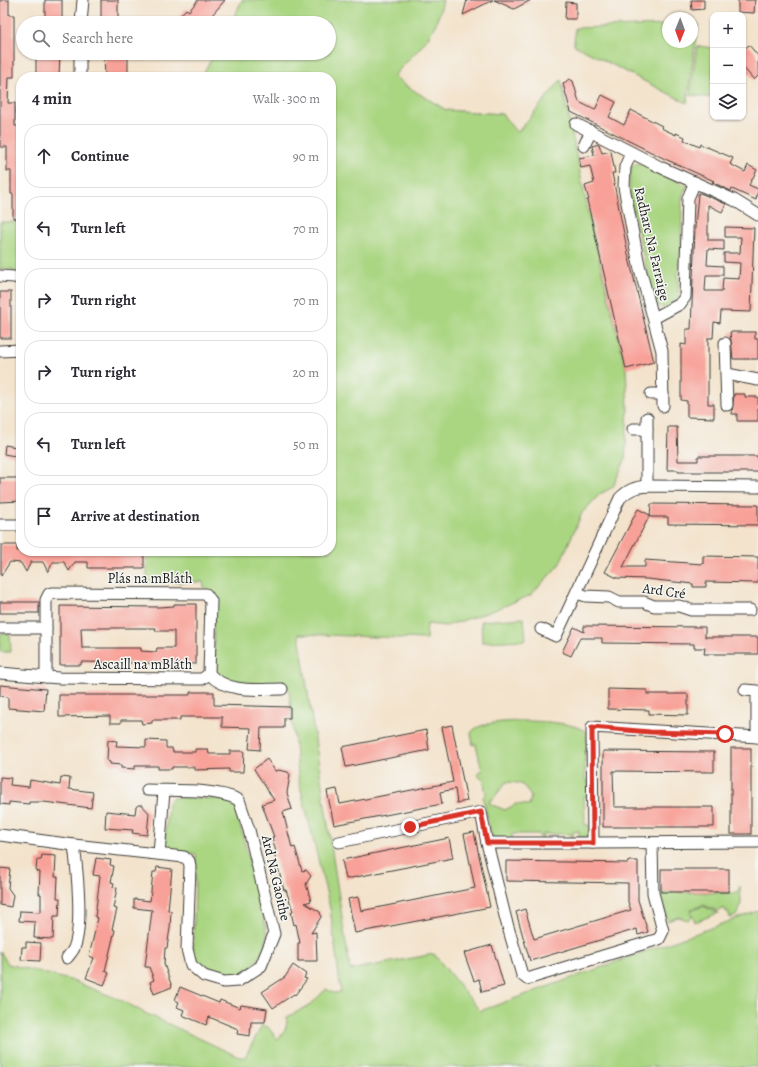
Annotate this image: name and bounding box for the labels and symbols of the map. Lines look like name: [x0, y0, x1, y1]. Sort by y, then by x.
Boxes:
north arrow: [662, 12, 698, 48]
street label: Radharc Na Farraige: [630, 185, 674, 303]
street label: Plás na mBláth: [108, 569, 193, 588]
street label: Ard Cré: [640, 578, 687, 603]
street label: Ascaill na mBláth: [93, 655, 193, 674]
route start: [716, 725, 734, 743]
route end: [401, 818, 419, 836]
street label: Ard Na Gaoithe: [257, 832, 295, 923]

